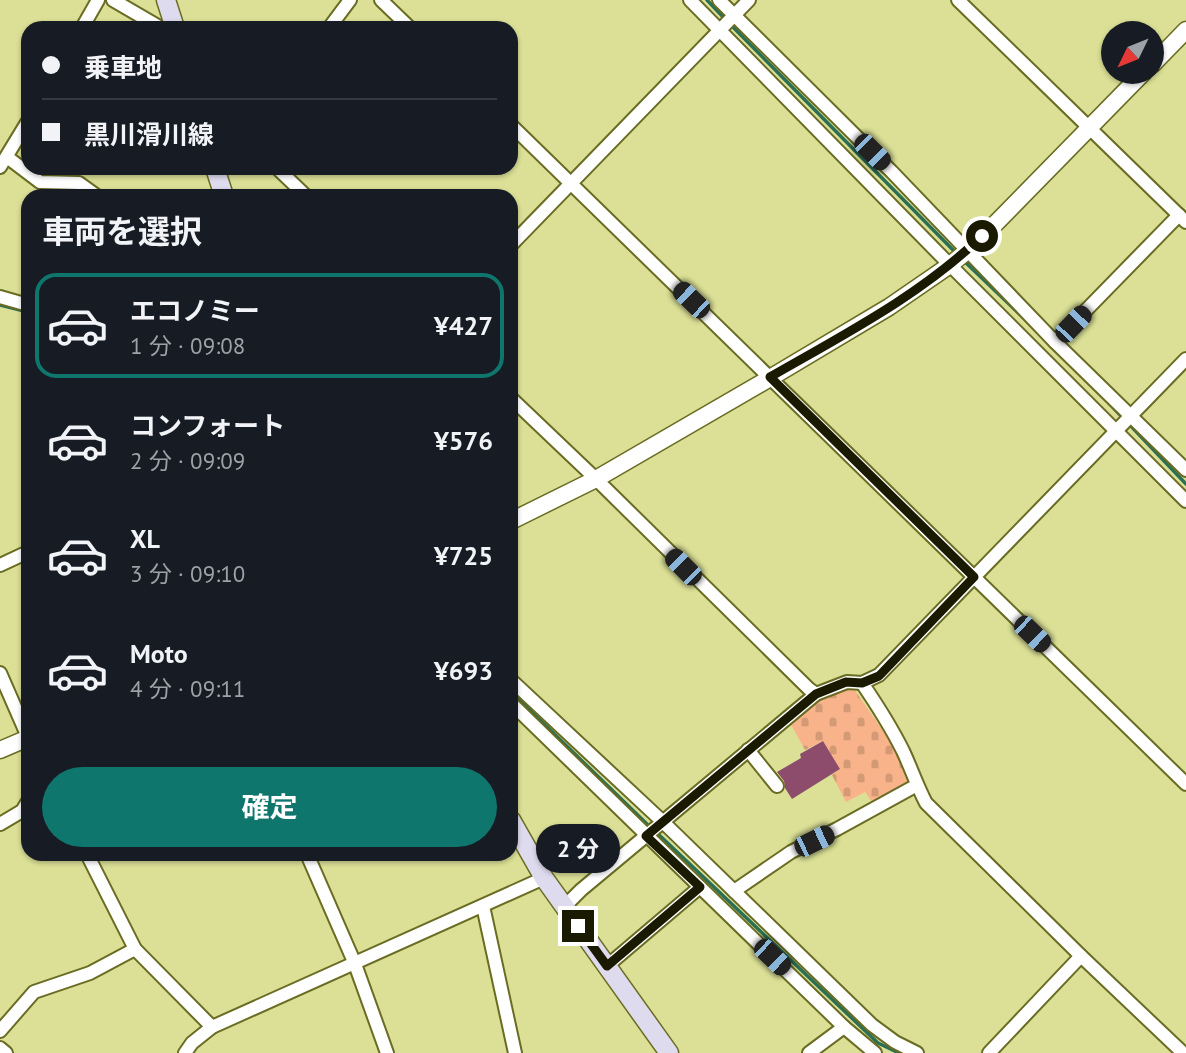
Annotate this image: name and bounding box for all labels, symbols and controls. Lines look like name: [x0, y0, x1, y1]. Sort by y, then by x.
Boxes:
north arrow: [1101, 21, 1164, 84]
map controls: [1101, 21, 1164, 84]
text: 乗車地: [84, 51, 162, 84]
text: 黒川滑川線: [84, 118, 214, 151]
car: [850, 130, 895, 174]
text: 車両を選択: [42, 210, 202, 252]
route start: [966, 220, 998, 252]
car: [669, 278, 714, 322]
icon: car: [46, 294, 109, 357]
text: エコノミー: [130, 294, 260, 327]
car: [1051, 302, 1096, 346]
text: ¥427: [434, 309, 493, 342]
text: 1 分 · 09:08: [130, 331, 245, 360]
icon: car: [46, 409, 109, 472]
text: コンフォート: [130, 409, 285, 442]
text: ¥576: [434, 424, 493, 457]
text: 2 分 · 09:09: [130, 446, 245, 475]
text: XL: [130, 522, 160, 555]
icon: car: [46, 524, 109, 587]
text: ¥725: [434, 539, 493, 572]
car: [661, 545, 706, 589]
text: 3 分 · 09:10: [130, 559, 245, 588]
car: [1010, 612, 1055, 656]
text: Moto: [130, 637, 188, 670]
icon: car: [46, 639, 109, 702]
text: ¥693: [434, 654, 493, 687]
text: 4 分 · 09:11: [130, 674, 245, 703]
button: 確定: [42, 767, 497, 847]
car: [791, 822, 838, 860]
callout: 2 分: [536, 824, 620, 874]
text: 2 分: [557, 834, 599, 863]
route end: [562, 910, 594, 942]
car: [750, 935, 795, 979]

